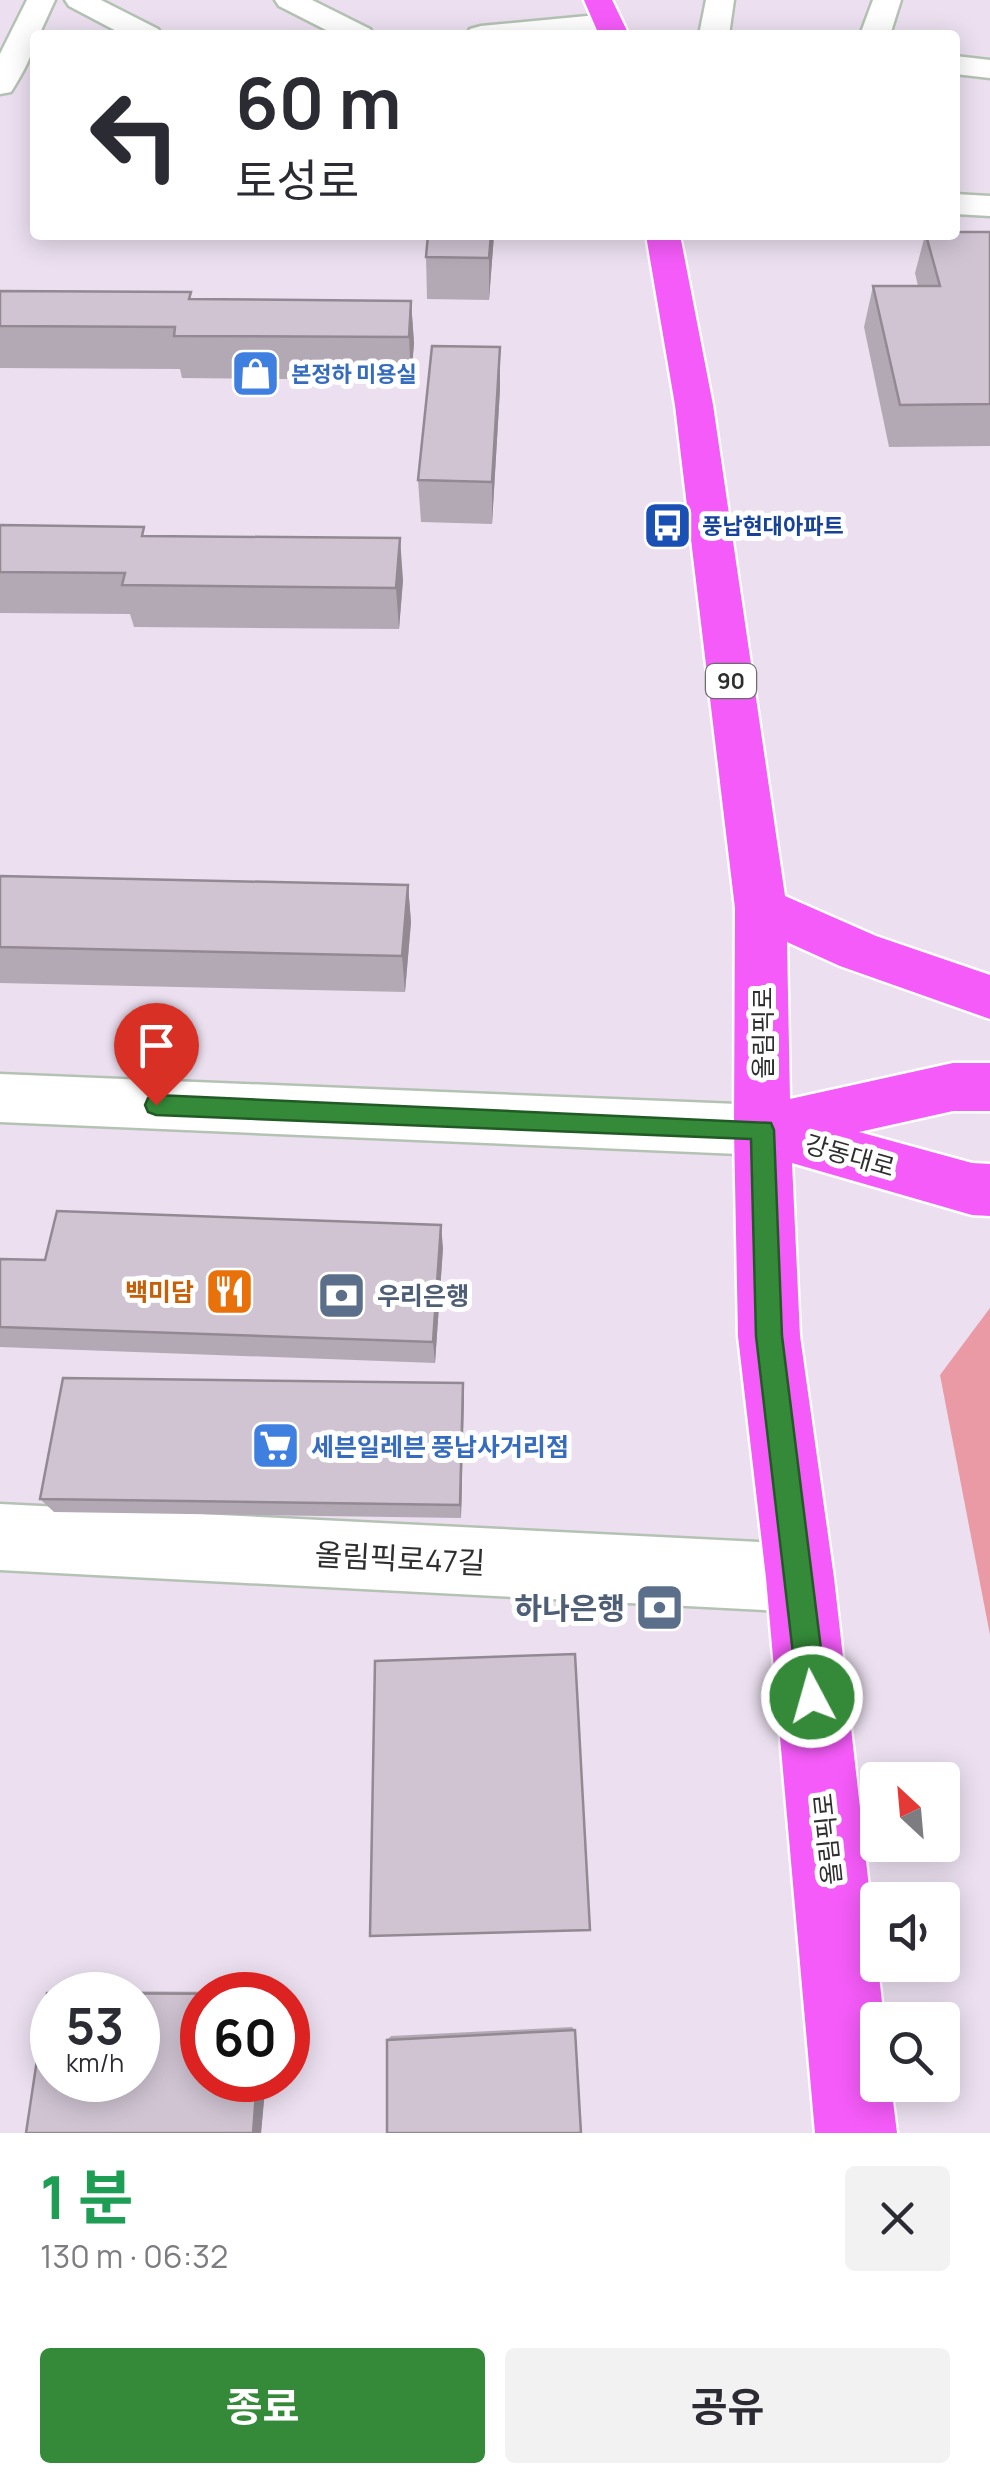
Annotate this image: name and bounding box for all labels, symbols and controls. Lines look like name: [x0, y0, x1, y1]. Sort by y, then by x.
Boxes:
text: 60 m: [235, 54, 402, 150]
icon: left: [70, 70, 200, 200]
text: 토성로: [235, 149, 359, 211]
shop icon: 본정하 미용실: [230, 348, 282, 400]
place label: 본정하 미용실: [291, 359, 417, 389]
bus stop icon: 풍납현대아파트: [641, 500, 693, 552]
place label: 풍납현대아파트: [702, 511, 844, 541]
road number: 90: [706, 664, 756, 698]
street label: 올림픽로: [745, 987, 780, 1079]
pin: [114, 1003, 199, 1106]
icon: arrive: [129, 1018, 184, 1073]
street label: 강동대로: [801, 1125, 899, 1185]
restaurant icon: 백미담: [203, 1265, 255, 1317]
bank icon: 우리은행: [316, 1269, 368, 1321]
place label: 백미담: [125, 1274, 194, 1309]
place label: 우리은행: [377, 1278, 469, 1313]
supermarket icon: 세븐일레븐 풍납사거리점: [250, 1420, 302, 1472]
place label: 세븐일레븐 풍납사거리점: [311, 1429, 569, 1464]
street label: 올림픽로47길: [314, 1533, 486, 1583]
bank icon: 하나은행: [634, 1581, 686, 1633]
place label: 하나은행: [515, 1587, 625, 1628]
position arrow: [760, 1645, 864, 1749]
north arrow: [860, 1762, 960, 1862]
map controls: [860, 1762, 960, 2102]
street label: 올림픽로: [805, 1791, 849, 1887]
button: sound: [860, 1882, 960, 1982]
speed limit sign: 60: [180, 1972, 310, 2102]
text: 53: [66, 1991, 124, 2059]
button: search: [860, 2002, 960, 2102]
text: km/h: [66, 2045, 124, 2080]
text: 1 분: [40, 2155, 133, 2237]
button: close: [845, 2166, 950, 2271]
text: 130 m · 06:32: [40, 2234, 228, 2278]
button: 종료: [40, 2348, 485, 2463]
button: 공유: [505, 2348, 950, 2463]

